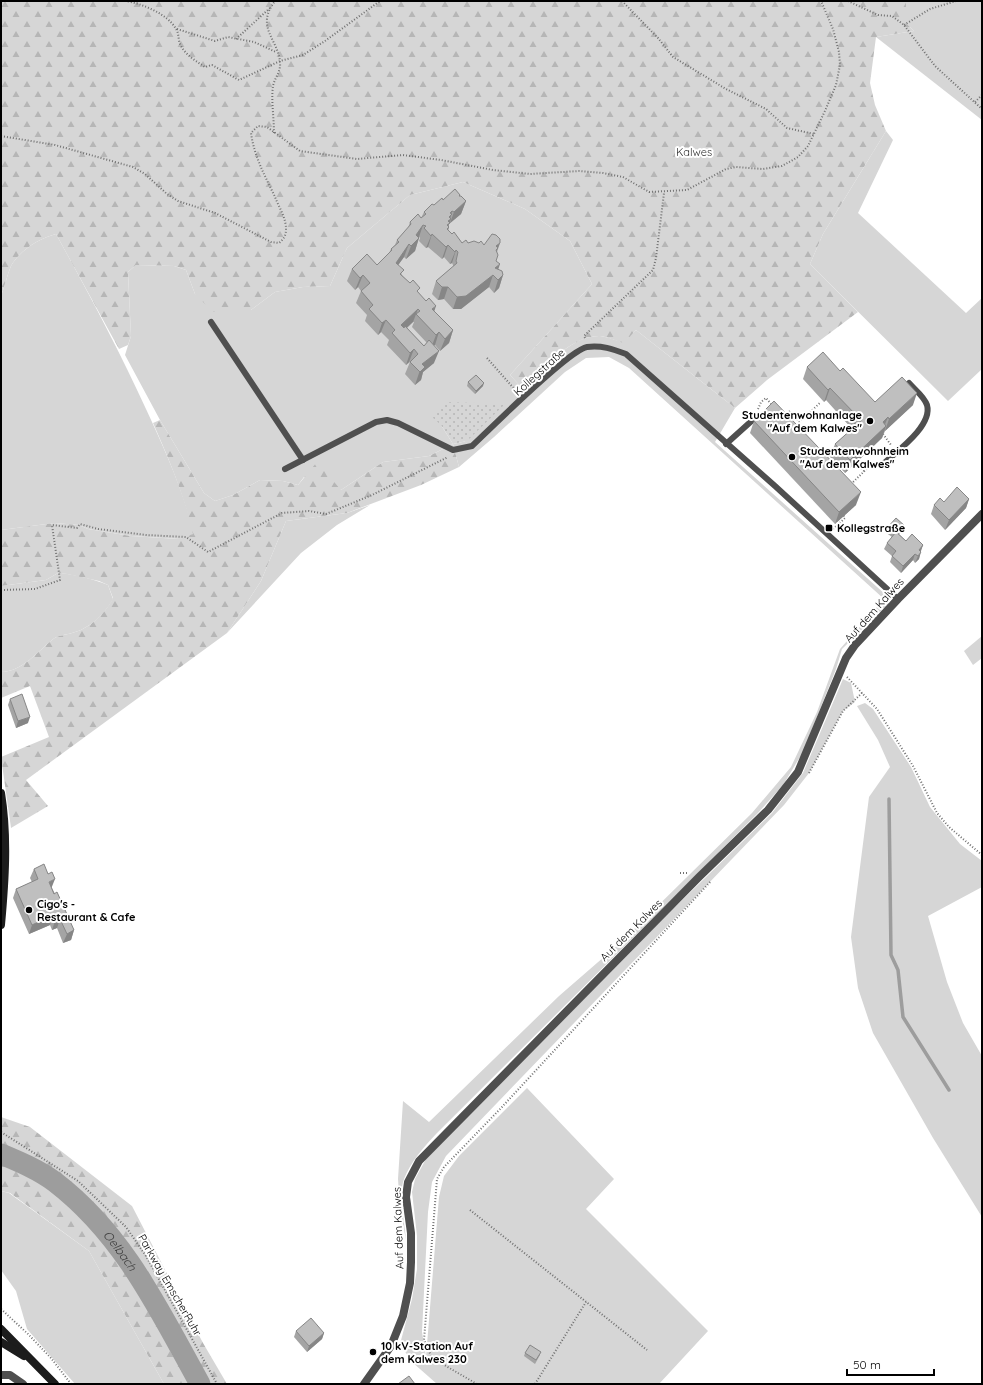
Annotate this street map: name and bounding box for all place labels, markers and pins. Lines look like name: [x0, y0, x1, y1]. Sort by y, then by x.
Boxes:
place label: Studentenwohnanlage "Auf dem Kalwes": [742, 408, 862, 435]
marker: Studentenwohnanlage "Auf dem Kalwes": [865, 416, 875, 426]
place label: Studentenwohnheim "Auf dem Kalwes": [800, 444, 909, 471]
marker: Studentenwohnheim "Auf dem Kalwes": [787, 452, 797, 462]
place label: Kollegstraße: [837, 521, 906, 535]
marker: Kollegstraße: [824, 523, 834, 533]
place label: Cigo's - Restaurant & Cafe: [37, 897, 136, 924]
marker: Cigo's - Restaurant & Cafe: [24, 905, 34, 915]
place label: 10 kV-Station Auf dem Kalwes 230: [381, 1339, 473, 1366]
marker: 10 kV-Station Auf dem Kalwes 230: [368, 1347, 378, 1357]

